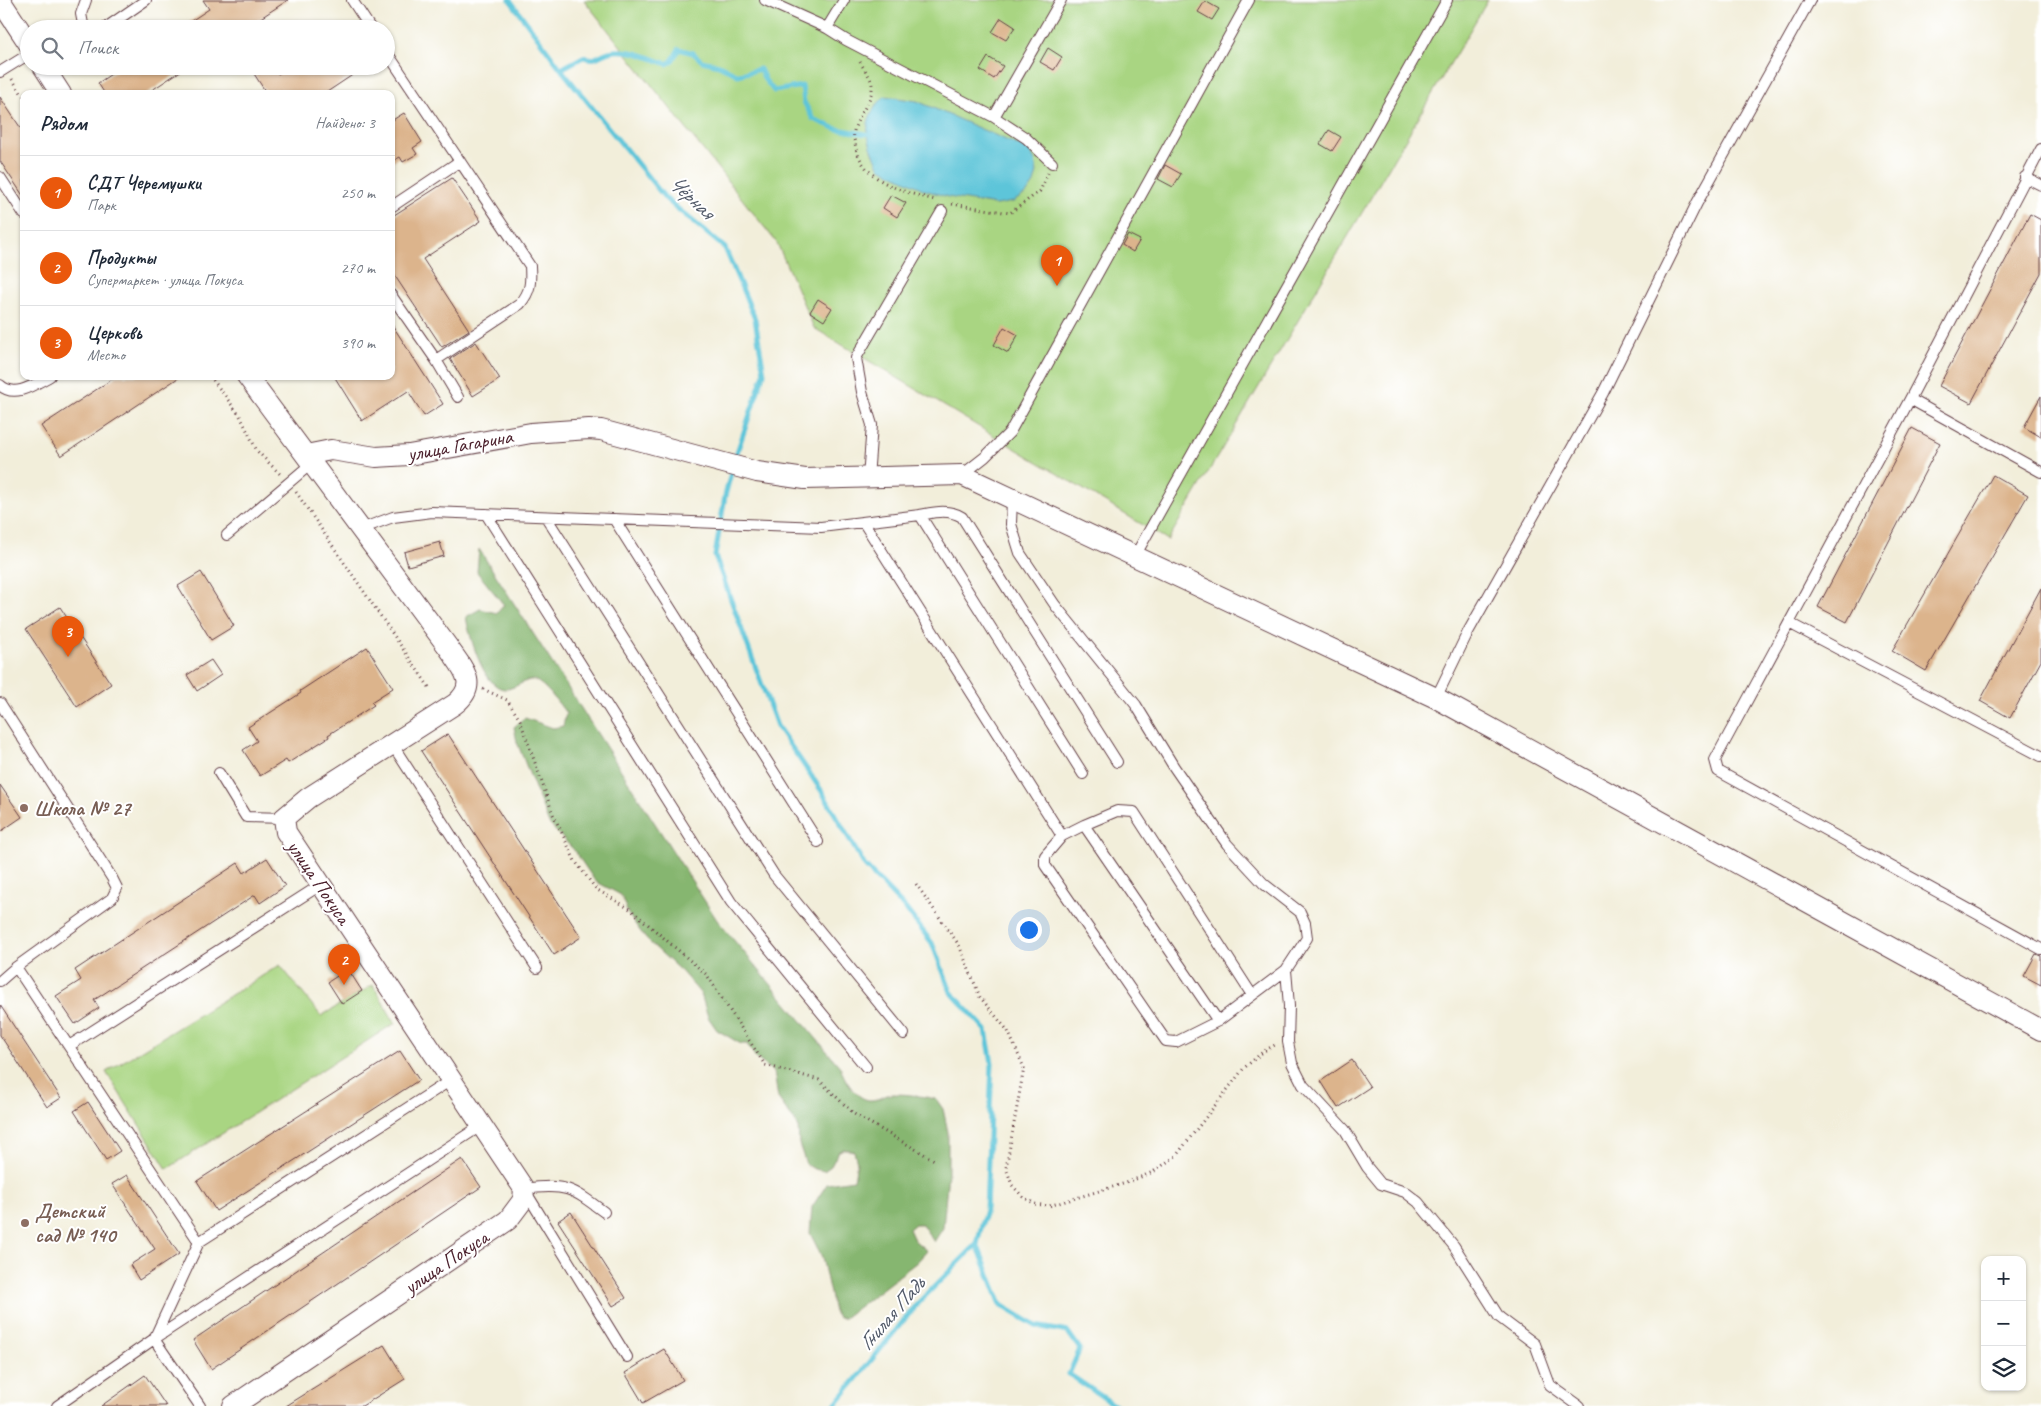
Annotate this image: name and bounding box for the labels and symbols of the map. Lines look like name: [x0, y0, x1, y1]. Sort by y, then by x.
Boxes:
water label: Чёрная: [663, 169, 723, 228]
pin: 1: [1041, 245, 1073, 286]
street label: улица Гагарина: [403, 423, 516, 467]
pin: 3: [52, 616, 84, 657]
place label: Школа № 27: [34, 795, 133, 821]
marker: Школа № 27: [18, 802, 30, 814]
street label: улица Покуса: [280, 833, 358, 931]
your location: [1016, 917, 1042, 943]
pin: 2: [328, 944, 360, 985]
place label: Детский сад № 140: [35, 1198, 118, 1248]
marker: Детский сад № 140: [19, 1217, 31, 1229]
street label: улица Покуса: [397, 1223, 495, 1301]
water label: Гнилая Падь: [852, 1270, 933, 1356]

